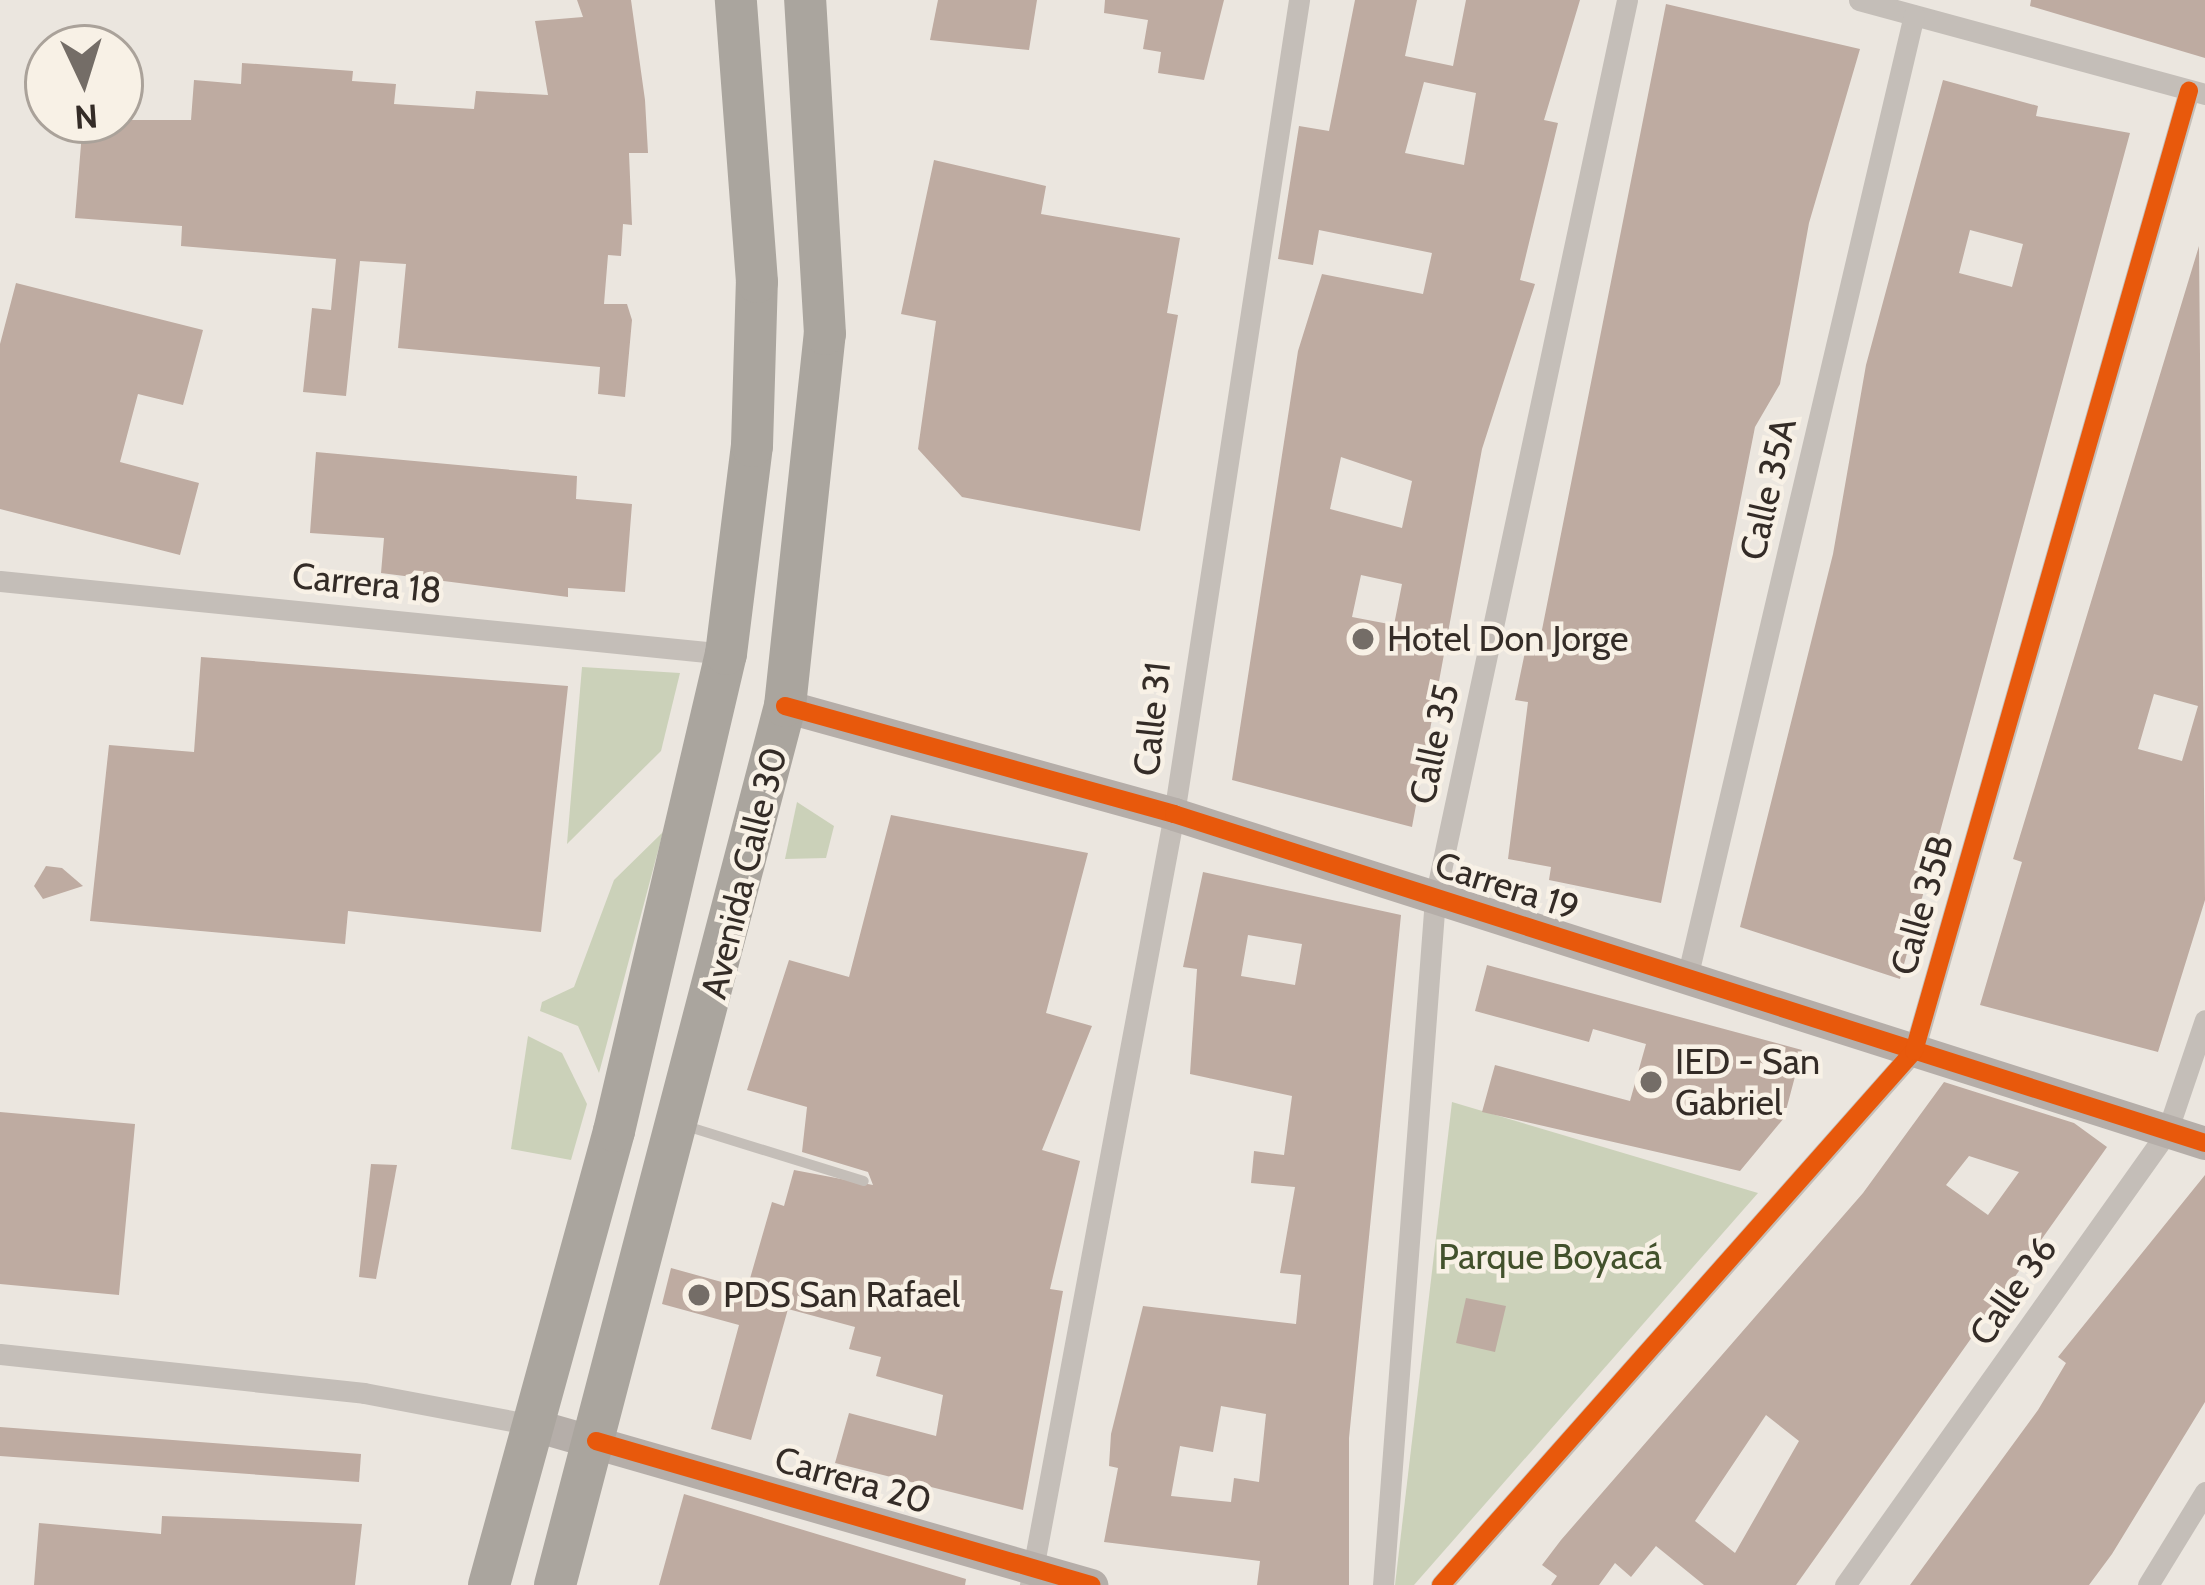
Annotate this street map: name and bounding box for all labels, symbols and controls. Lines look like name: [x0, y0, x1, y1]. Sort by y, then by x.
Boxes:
north arrow: [24, 24, 144, 144]
text: N: [73, 96, 99, 138]
street label: Calle 35A: [1731, 414, 1805, 564]
street label: Carrera 18: [290, 554, 444, 612]
place label: Hotel Don Jorge: [1387, 617, 1628, 661]
marker: Hotel Don Jorge: [1350, 626, 1376, 652]
street label: Calle 31: [1125, 660, 1179, 778]
street label: Calle 35: [1400, 680, 1468, 808]
street label: Avenida Calle 30: [692, 743, 796, 1003]
street label: Calle 35B: [1881, 830, 1963, 980]
street label: Carrera 19: [1430, 842, 1584, 930]
place label: IED - San Gabriel: [1675, 1039, 1820, 1124]
marker: IED - San Gabriel: [1638, 1069, 1664, 1095]
street label: Calle 36: [1960, 1228, 2066, 1354]
park label: Parque Boyacá: [1438, 1235, 1662, 1279]
place label: PDS San Rafael: [723, 1273, 960, 1317]
marker: PDS San Rafael: [686, 1282, 712, 1308]
street label: Carrera 20: [770, 1437, 936, 1523]

